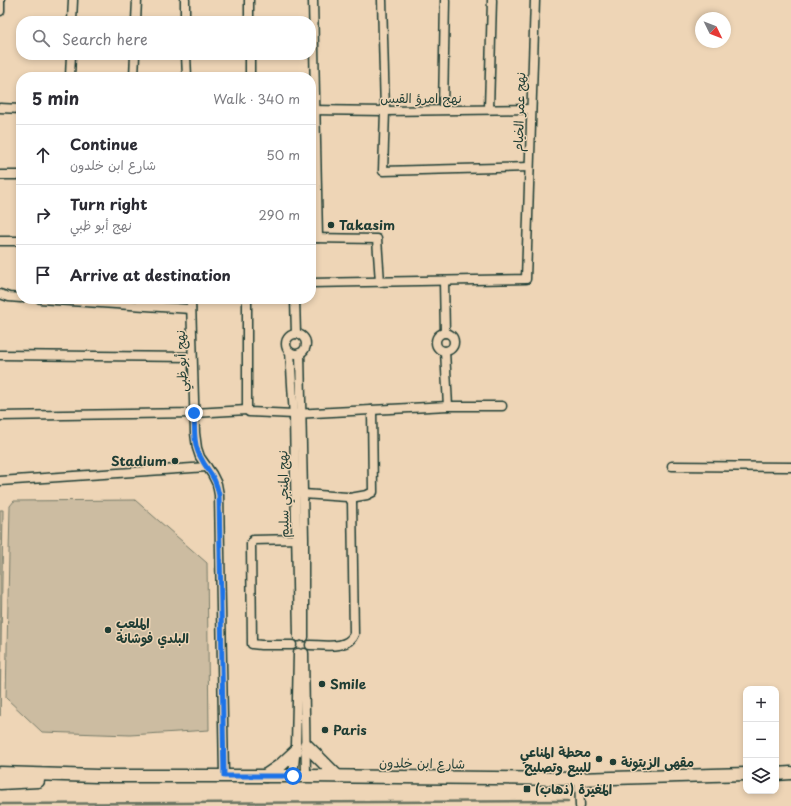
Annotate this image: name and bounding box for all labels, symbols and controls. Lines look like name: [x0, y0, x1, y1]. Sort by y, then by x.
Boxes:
north arrow: [695, 12, 731, 48]
search box: [16, 16, 316, 60]
icon: search: [30, 27, 52, 49]
text: Search here: [62, 27, 148, 50]
street label: نهج عمر الخيام: [508, 72, 531, 152]
text: 5 min: [32, 85, 79, 111]
street label: نهج امرؤ القيس: [380, 88, 462, 108]
text: Walk · 340 m: [213, 89, 300, 108]
text: Continue: [70, 132, 138, 155]
icon: ahead: [32, 144, 54, 166]
text: 50 m: [266, 145, 300, 164]
text: شارع ابن خلدون: [70, 155, 156, 174]
text: Turn right: [70, 192, 147, 215]
icon: right: [32, 204, 54, 226]
text: 290 m: [259, 205, 300, 224]
text: نهج أبو ظبي: [70, 215, 132, 234]
place label: Takasim: [339, 215, 395, 234]
marker: Takasim: [326, 220, 336, 230]
text: Arrive at destination: [70, 263, 231, 286]
icon: arrive: [32, 264, 54, 286]
street label: نهج أبو ظبي: [170, 330, 194, 392]
route end: [185, 404, 203, 422]
street label: نهج المنجي سليم: [272, 450, 296, 538]
place label: Stadium: [111, 451, 167, 470]
marker: Stadium: [170, 456, 180, 466]
place label: الملعب البلدي فوشانة: [116, 613, 189, 649]
marker: الملعب البلدي فوشانة: [103, 625, 113, 635]
place label: Smile: [330, 674, 367, 693]
marker: Smile: [317, 679, 327, 689]
map controls: [743, 686, 779, 794]
button: +: [743, 686, 779, 722]
place label: Paris: [333, 720, 367, 739]
button: −: [743, 722, 779, 758]
marker: Paris: [320, 725, 330, 735]
place label: محطة المناعي للبيع وتصليح: [520, 742, 591, 777]
street label: شارع ابن خلدون: [379, 752, 465, 774]
place label: مقهى الزيتونة: [621, 752, 694, 772]
marker: محطة المناعي للبيع وتصليح: [594, 754, 604, 764]
marker: مقهى الزيتونة: [608, 757, 618, 767]
button: layers: [743, 758, 779, 794]
route start: [284, 767, 302, 785]
place label: المغيرة (ذهاب): [535, 779, 612, 798]
marker: المغيرة (ذهاب): [522, 784, 532, 794]

